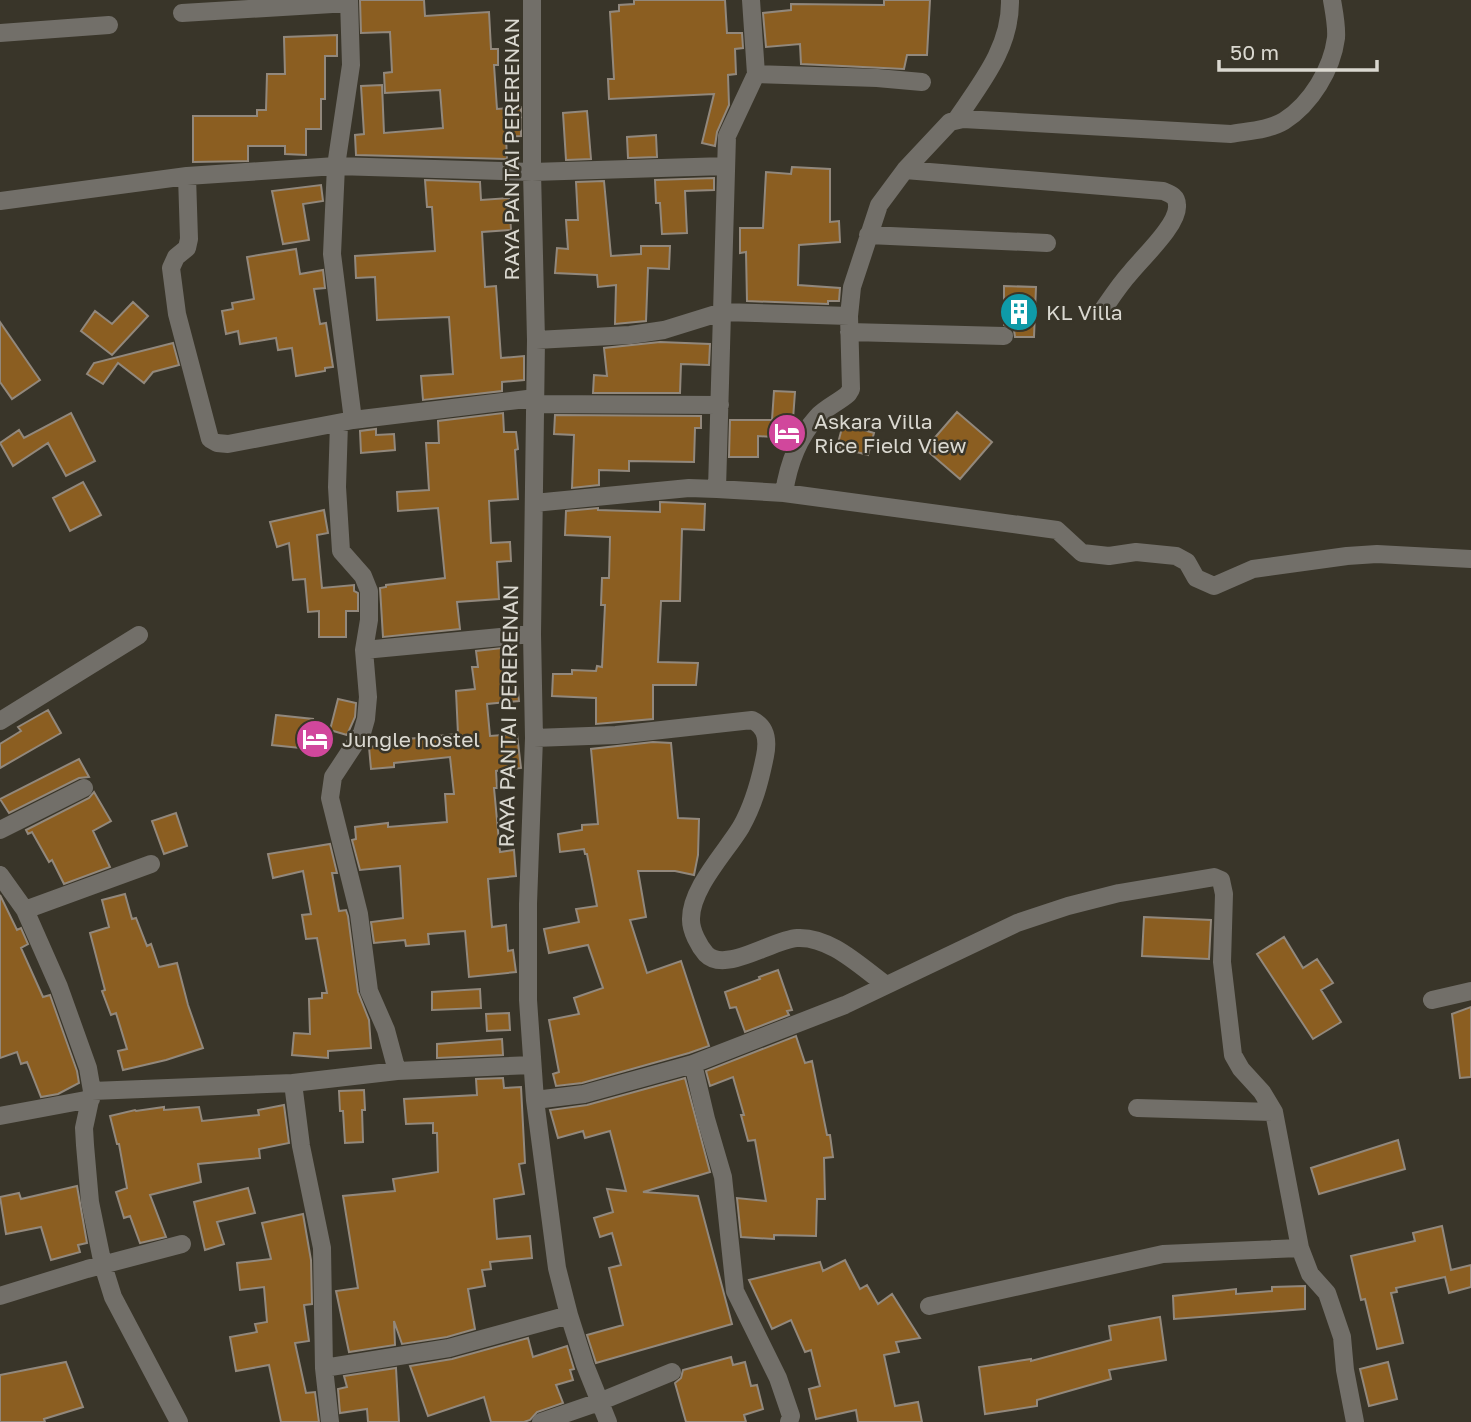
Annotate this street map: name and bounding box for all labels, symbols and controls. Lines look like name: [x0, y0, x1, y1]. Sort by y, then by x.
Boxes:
street label: RAYA PANTAI PERERENAN: [498, 17, 524, 281]
scale bar: [1219, 28, 1376, 72]
text: 50 m: [1230, 39, 1279, 65]
building icon: KL Villa: [998, 291, 1040, 333]
place label: KL Villa: [1046, 299, 1123, 325]
place label: Askara Villa Rice Field View: [814, 408, 966, 458]
hotel icon: Askara Villa Rice Field View: [766, 412, 808, 454]
street label: RAYA PANTAI PERERENAN: [493, 584, 523, 848]
hotel icon: Jungle hostel: [294, 718, 336, 760]
place label: Jungle hostel: [342, 726, 480, 752]

